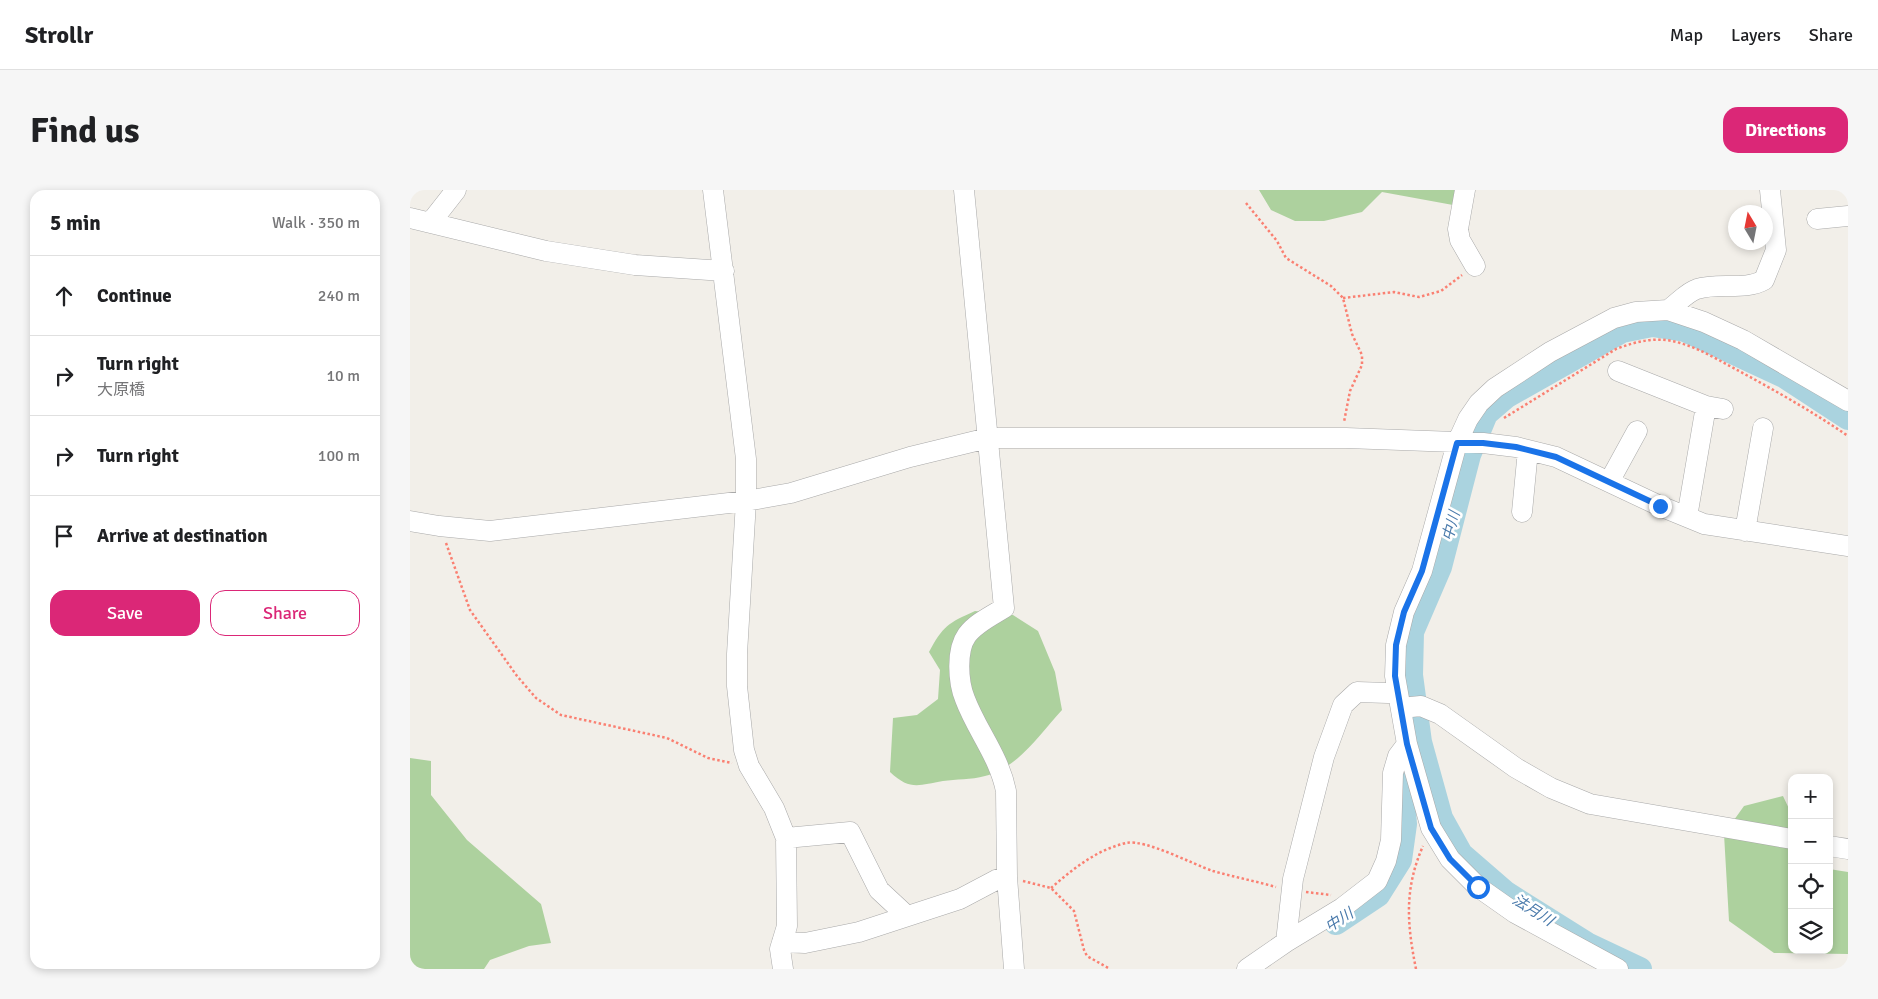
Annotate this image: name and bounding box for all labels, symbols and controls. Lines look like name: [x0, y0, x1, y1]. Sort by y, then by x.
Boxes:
text: Strollr: [25, 20, 93, 50]
text: Map: [1670, 24, 1703, 46]
text: Layers: [1731, 24, 1781, 46]
text: Share: [1809, 24, 1853, 46]
button: Directions: [1723, 107, 1848, 153]
text: Find us: [30, 109, 140, 152]
north arrow: [1728, 205, 1773, 250]
text: 5 min: [50, 210, 101, 236]
text: Walk · 350 m: [272, 213, 360, 233]
icon: ahead: [50, 282, 78, 310]
text: Continue: [97, 284, 172, 308]
text: 240 m: [318, 286, 360, 306]
text: Turn right: [97, 352, 179, 376]
icon: right: [50, 362, 78, 390]
text: 10 m: [326, 366, 360, 386]
text: 大原橋: [97, 380, 145, 400]
icon: right: [50, 442, 78, 470]
text: Turn right: [97, 444, 179, 468]
text: 100 m: [318, 446, 360, 466]
route end: [1649, 495, 1672, 518]
water label: 中川: [1438, 507, 1464, 543]
icon: arrive: [50, 522, 78, 550]
text: Arrive at destination: [97, 524, 268, 548]
button: Save: [50, 590, 200, 636]
button: Share: [210, 590, 360, 636]
map controls: [1788, 774, 1833, 954]
button: +: [1788, 774, 1833, 819]
button: −: [1788, 819, 1833, 864]
button: locate: [1788, 864, 1833, 909]
route start: [1467, 876, 1490, 899]
water label: 法月川: [1509, 890, 1559, 931]
water label: 中川: [1322, 903, 1358, 936]
button: layers: [1788, 909, 1833, 954]

